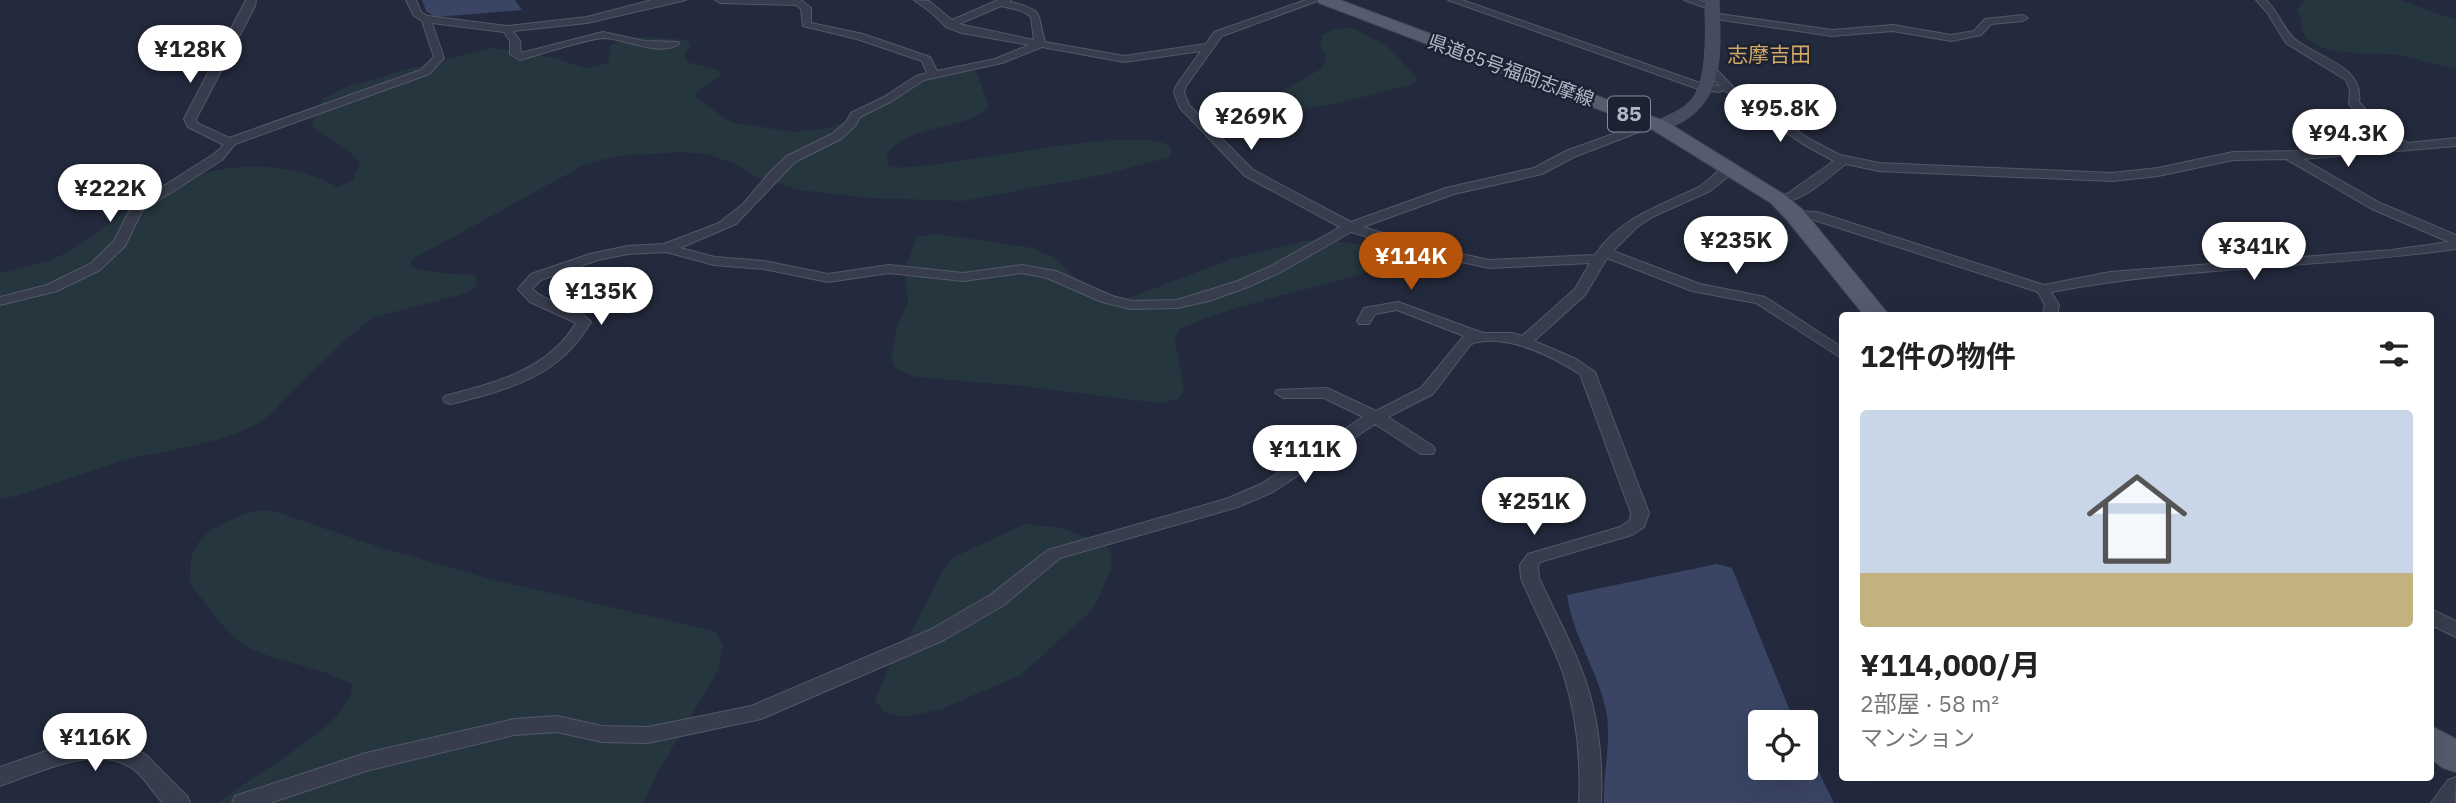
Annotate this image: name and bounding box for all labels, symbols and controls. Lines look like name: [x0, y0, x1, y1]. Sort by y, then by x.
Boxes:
pin: ¥128K: [141, 25, 239, 85]
street label: 県道85号福岡志摩線: [1425, 29, 1597, 111]
text: ¥128K: [154, 33, 226, 63]
district label: 志摩吉田: [1727, 40, 1811, 68]
pin: ¥95.8K: [1723, 85, 1837, 144]
pin: ¥269K: [1202, 92, 1300, 152]
text: ¥95.8K: [1740, 92, 1820, 122]
road number: 85: [1608, 96, 1650, 132]
text: ¥269K: [1215, 100, 1287, 130]
pin: ¥94.3K: [2291, 110, 2405, 169]
text: ¥94.3K: [2308, 117, 2388, 147]
pin: ¥222K: [61, 164, 159, 224]
text: ¥222K: [74, 172, 146, 202]
pin: ¥235K: [1687, 216, 1785, 276]
pin: ¥341K: [2205, 222, 2303, 282]
text: ¥235K: [1700, 224, 1772, 254]
text: ¥341K: [2218, 230, 2290, 260]
pin: ¥114K: [1362, 232, 1460, 292]
text: ¥114K: [1375, 240, 1447, 270]
pin: ¥135K: [552, 268, 650, 327]
text: ¥135K: [565, 275, 637, 305]
icon: filters: [2375, 335, 2413, 373]
text: 12件の物件: [1860, 336, 2016, 375]
pin: ¥111K: [1256, 426, 1354, 485]
text: ¥111K: [1269, 433, 1341, 463]
icon: home: [2074, 456, 2200, 582]
pin: ¥251K: [1485, 477, 1583, 537]
text: ¥251K: [1498, 485, 1570, 515]
text: ¥114,000/月: [1860, 645, 2041, 684]
text: 2部屋 · 58 m²: [1860, 688, 1999, 718]
map controls: [1748, 710, 1818, 780]
button: locate: [1748, 710, 1818, 780]
pin: ¥116K: [46, 714, 144, 773]
text: ¥116K: [59, 721, 131, 751]
text: マンション: [1860, 722, 1975, 752]

